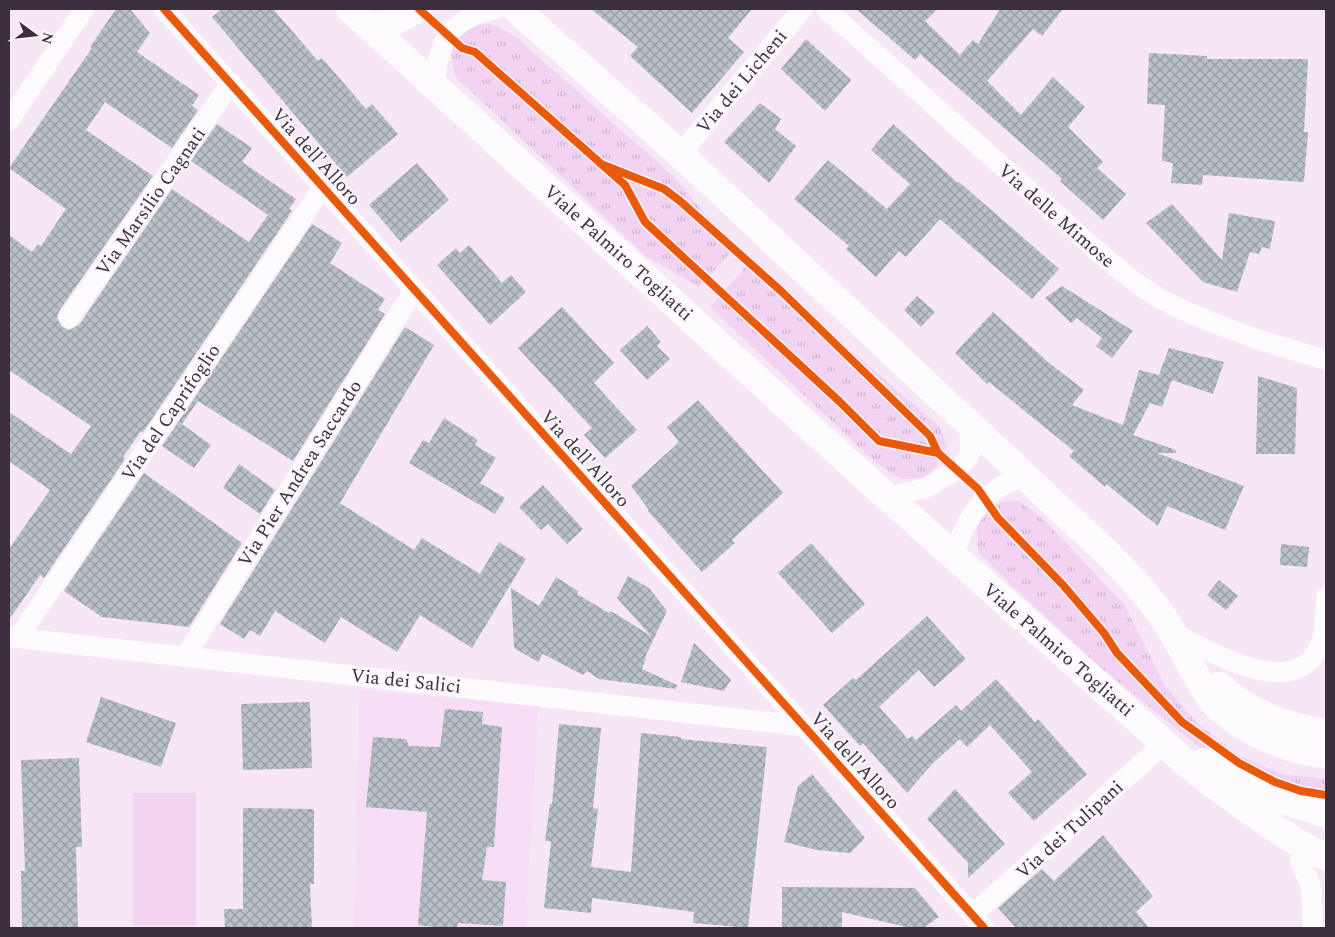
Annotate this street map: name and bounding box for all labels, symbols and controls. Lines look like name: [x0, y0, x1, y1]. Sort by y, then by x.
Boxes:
north arrow: [10, 10, 60, 60]
street label: Via dei Licheni: [690, 23, 795, 141]
text: N: [35, 30, 59, 46]
street label: Via dell'Alloro: [264, 102, 368, 212]
street label: Via Marsilio Cagnati: [89, 121, 214, 282]
street label: Via delle Mimose: [991, 157, 1121, 275]
street label: Viale Palmiro Togliatti: [537, 178, 699, 328]
street label: Via del Caprifoglio: [114, 338, 228, 487]
street label: Via Pier Andrea Saccardo: [231, 374, 370, 573]
street label: Via dell'Alloro: [533, 404, 637, 514]
street label: Viale Palmiro Togliatti: [976, 576, 1140, 724]
street label: Via dei Salici: [349, 661, 462, 702]
street label: Via dell'Alloro: [803, 706, 907, 816]
street label: Via dei Tulipani: [1010, 774, 1130, 887]

